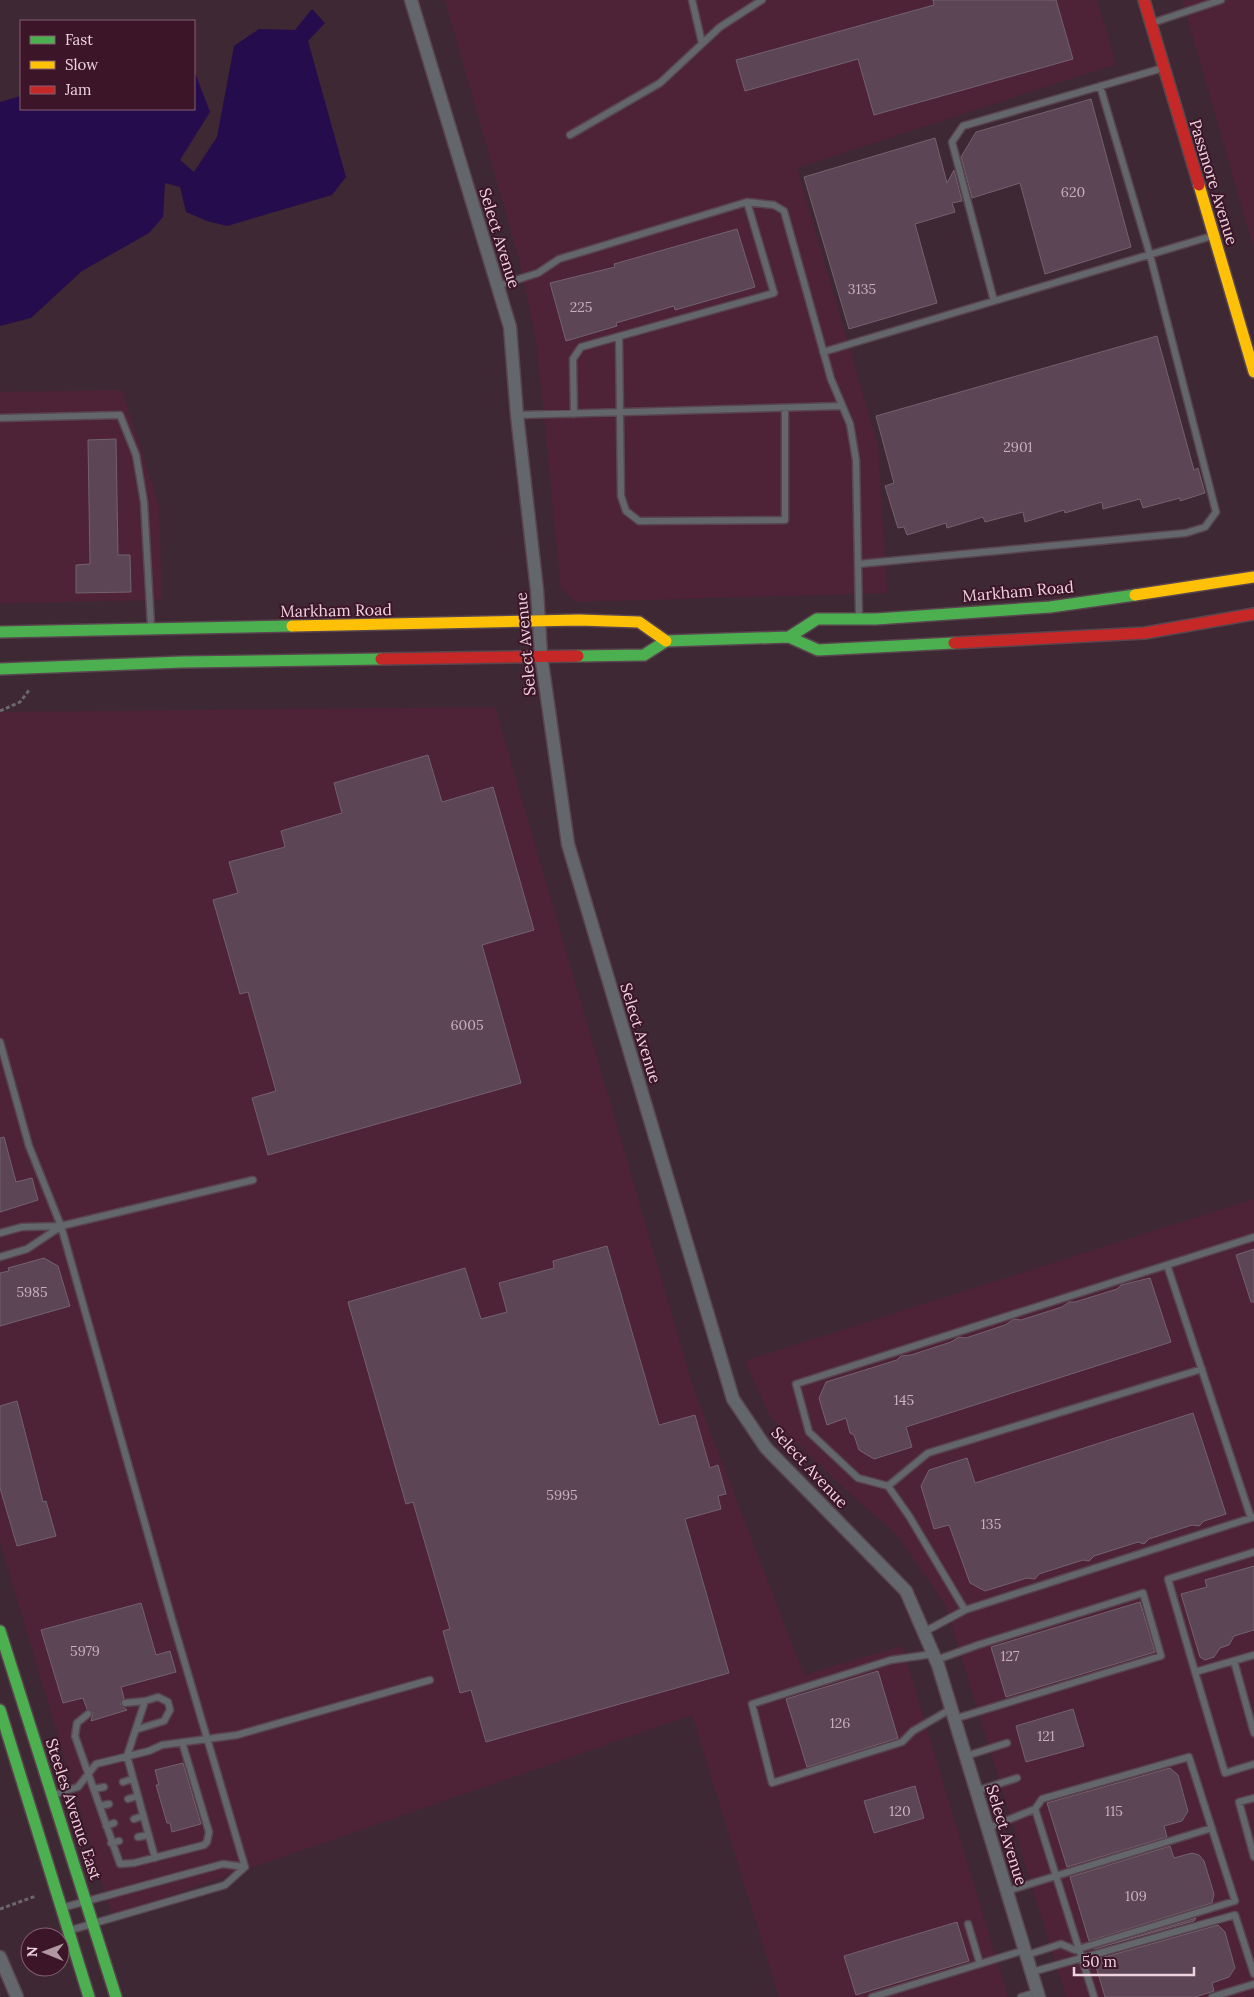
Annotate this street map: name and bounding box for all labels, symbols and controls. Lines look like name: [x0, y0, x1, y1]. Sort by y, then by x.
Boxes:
legend: [20, 20, 195, 110]
text: Fast: [65, 30, 93, 49]
text: Slow: [65, 55, 98, 74]
text: Jam: [64, 80, 92, 99]
street label: Passmore Avenue: [1185, 117, 1243, 248]
house number: 620: [1061, 183, 1085, 201]
street label: Select Avenue: [475, 185, 525, 291]
house number: 3135: [848, 280, 876, 298]
house number: 225: [570, 298, 592, 316]
house number: 2901: [1003, 438, 1033, 456]
street label: Markham Road: [961, 576, 1075, 606]
street label: Select Avenue: [510, 591, 539, 697]
street label: Markham Road: [280, 599, 393, 621]
street label: Select Avenue: [616, 980, 666, 1086]
house number: 6005: [450, 1016, 484, 1034]
house number: 5985: [16, 1283, 48, 1301]
house number: 145: [894, 1391, 914, 1409]
street label: Select Avenue: [767, 1422, 853, 1512]
house number: 5995: [546, 1486, 578, 1504]
house number: 135: [981, 1515, 1001, 1533]
house number: 5979: [70, 1642, 100, 1660]
house number: 127: [1000, 1647, 1020, 1665]
house number: 126: [830, 1714, 850, 1732]
house number: 121: [1037, 1727, 1055, 1745]
street label: Steeles Avenue East: [42, 1736, 107, 1883]
street label: Select Avenue: [982, 1782, 1032, 1888]
house number: 120: [889, 1802, 911, 1820]
house number: 115: [1105, 1802, 1123, 1820]
house number: 109: [1125, 1887, 1147, 1905]
north arrow: [20, 1927, 70, 1977]
scale bar: [1074, 1944, 1194, 1976]
text: N: [23, 1946, 41, 1957]
text: 50 m: [1082, 1952, 1117, 1971]

